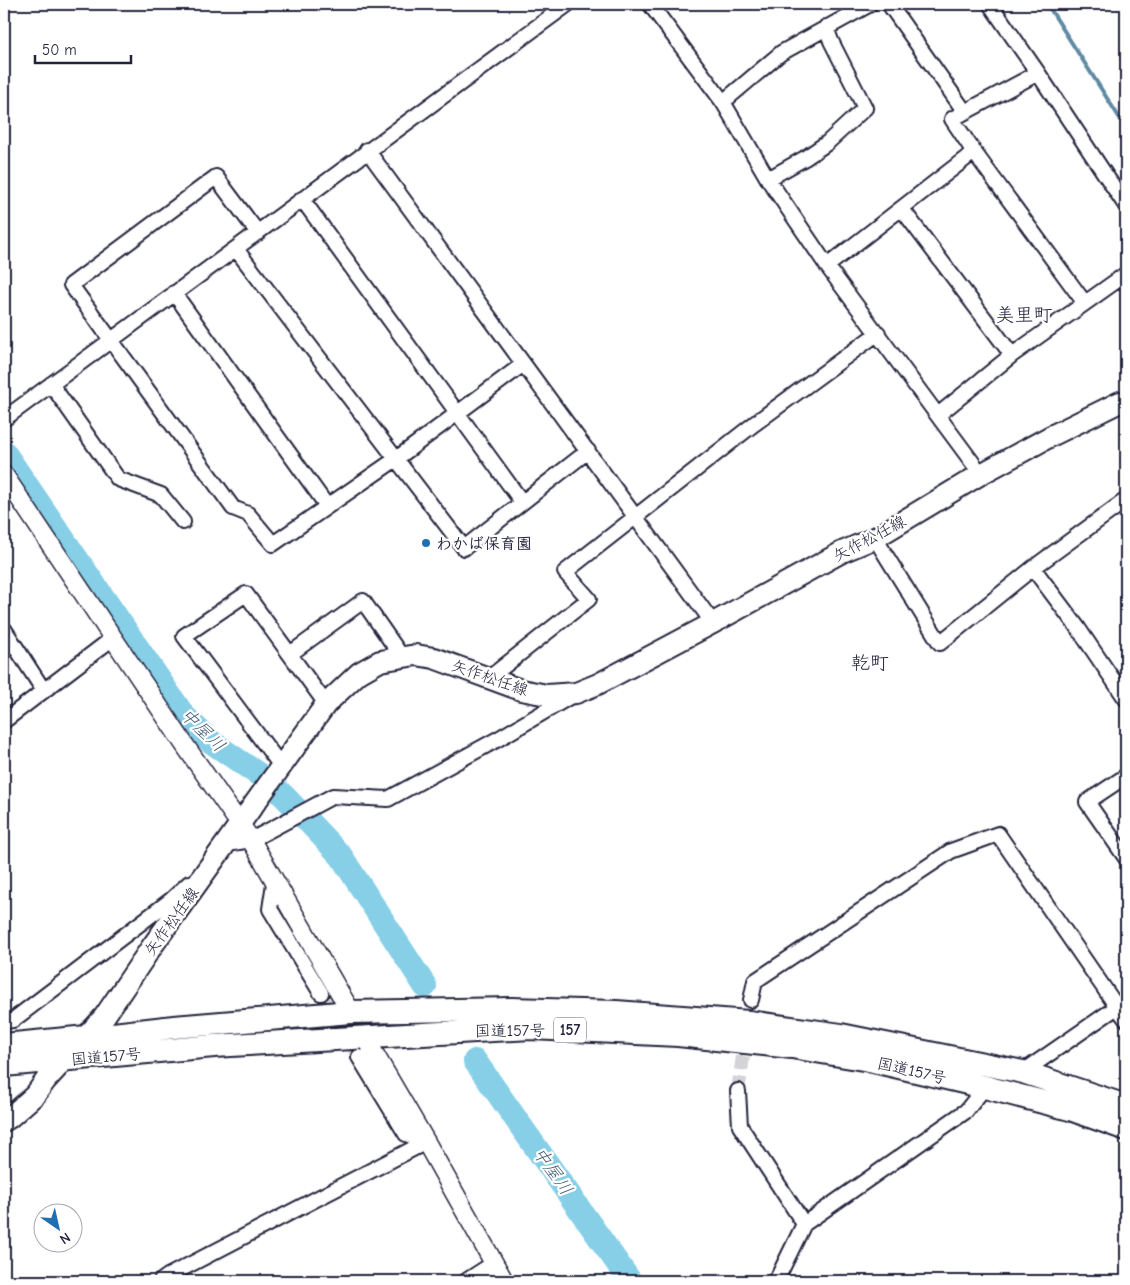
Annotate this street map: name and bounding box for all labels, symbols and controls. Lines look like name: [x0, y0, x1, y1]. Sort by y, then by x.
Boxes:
scale bar: [35, 32, 131, 64]
text: 50 m: [42, 41, 77, 59]
district label: 美里町: [995, 304, 1053, 326]
street label: 矢作松任線: [830, 512, 909, 566]
place label: わかば保育園: [436, 535, 532, 553]
marker: わかば保育園: [420, 537, 432, 549]
district label: 乾町: [851, 652, 889, 674]
street label: 矢作松任線: [449, 656, 530, 699]
water label: 中屋川: [176, 704, 229, 757]
street label: 矢作松任線: [141, 884, 203, 959]
road number: 157: [554, 1018, 586, 1042]
street label: 国道157号: [475, 1021, 545, 1041]
street label: 国道157号: [70, 1045, 142, 1069]
street label: 国道157号: [875, 1054, 948, 1088]
water label: 中屋川: [529, 1143, 577, 1199]
north arrow: [32, 1202, 82, 1252]
text: N: [56, 1229, 74, 1248]

